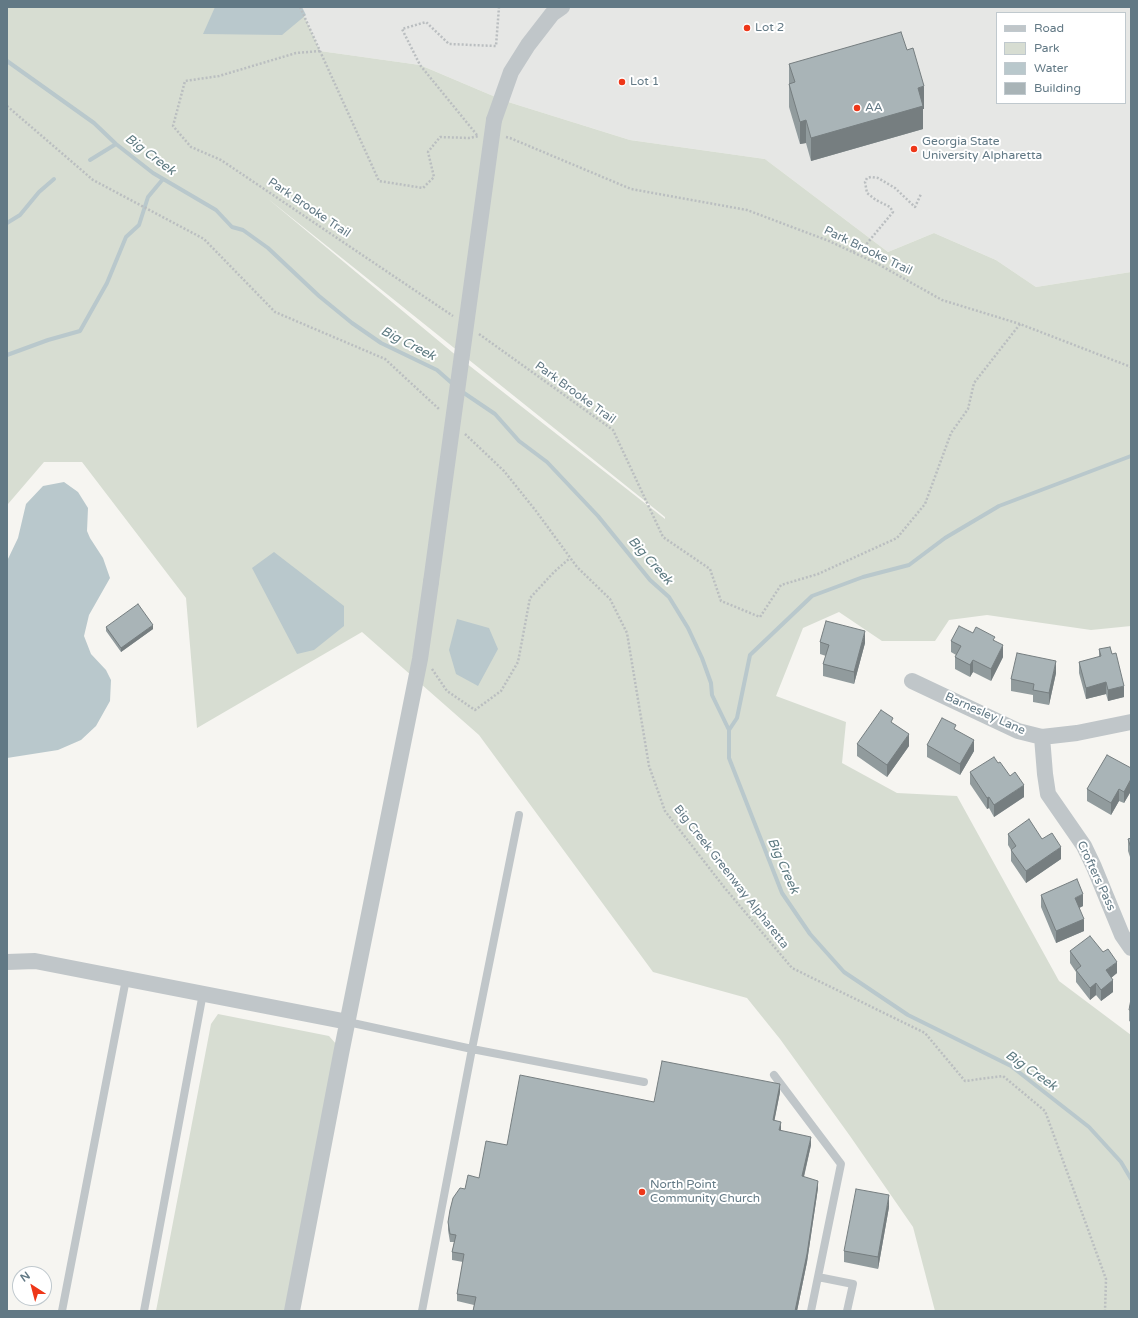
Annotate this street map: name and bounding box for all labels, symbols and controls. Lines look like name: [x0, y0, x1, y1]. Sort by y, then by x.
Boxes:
legend: [996, 12, 1126, 104]
place label: Lot 2: [755, 21, 784, 35]
text: Road: [1034, 21, 1064, 35]
marker: Lot 2: [742, 23, 752, 33]
text: Park: [1034, 41, 1060, 55]
text: Water: [1034, 61, 1068, 75]
place label: Lot 1: [630, 75, 659, 89]
marker: Lot 1: [617, 77, 627, 87]
text: Building: [1034, 81, 1081, 95]
place label: AA: [865, 101, 883, 115]
marker: AA: [852, 103, 862, 113]
water label: Big Creek: [122, 131, 178, 179]
place label: Georgia State University Alpharetta: [922, 135, 1042, 163]
marker: Georgia State University Alpharetta: [909, 144, 919, 154]
street label: Park Brooke Trail: [265, 175, 353, 241]
street label: Park Brooke Trail: [822, 223, 914, 279]
water label: Big Creek: [378, 324, 438, 364]
street label: Park Brooke Trail: [532, 359, 618, 427]
water label: Big Creek: [624, 534, 676, 588]
street label: Barnesley Lane: [943, 690, 1027, 738]
street label: Big Creek Greenway Alpharetta: [670, 802, 792, 952]
water label: Big Creek: [764, 836, 802, 896]
street label: Crofters Pass: [1074, 839, 1118, 913]
water label: Big Creek: [1002, 1048, 1060, 1094]
place label: North Point Community Church: [650, 1178, 760, 1206]
marker: North Point Community Church: [637, 1187, 647, 1197]
north arrow: [12, 1266, 52, 1306]
text: N: [18, 1269, 33, 1285]

